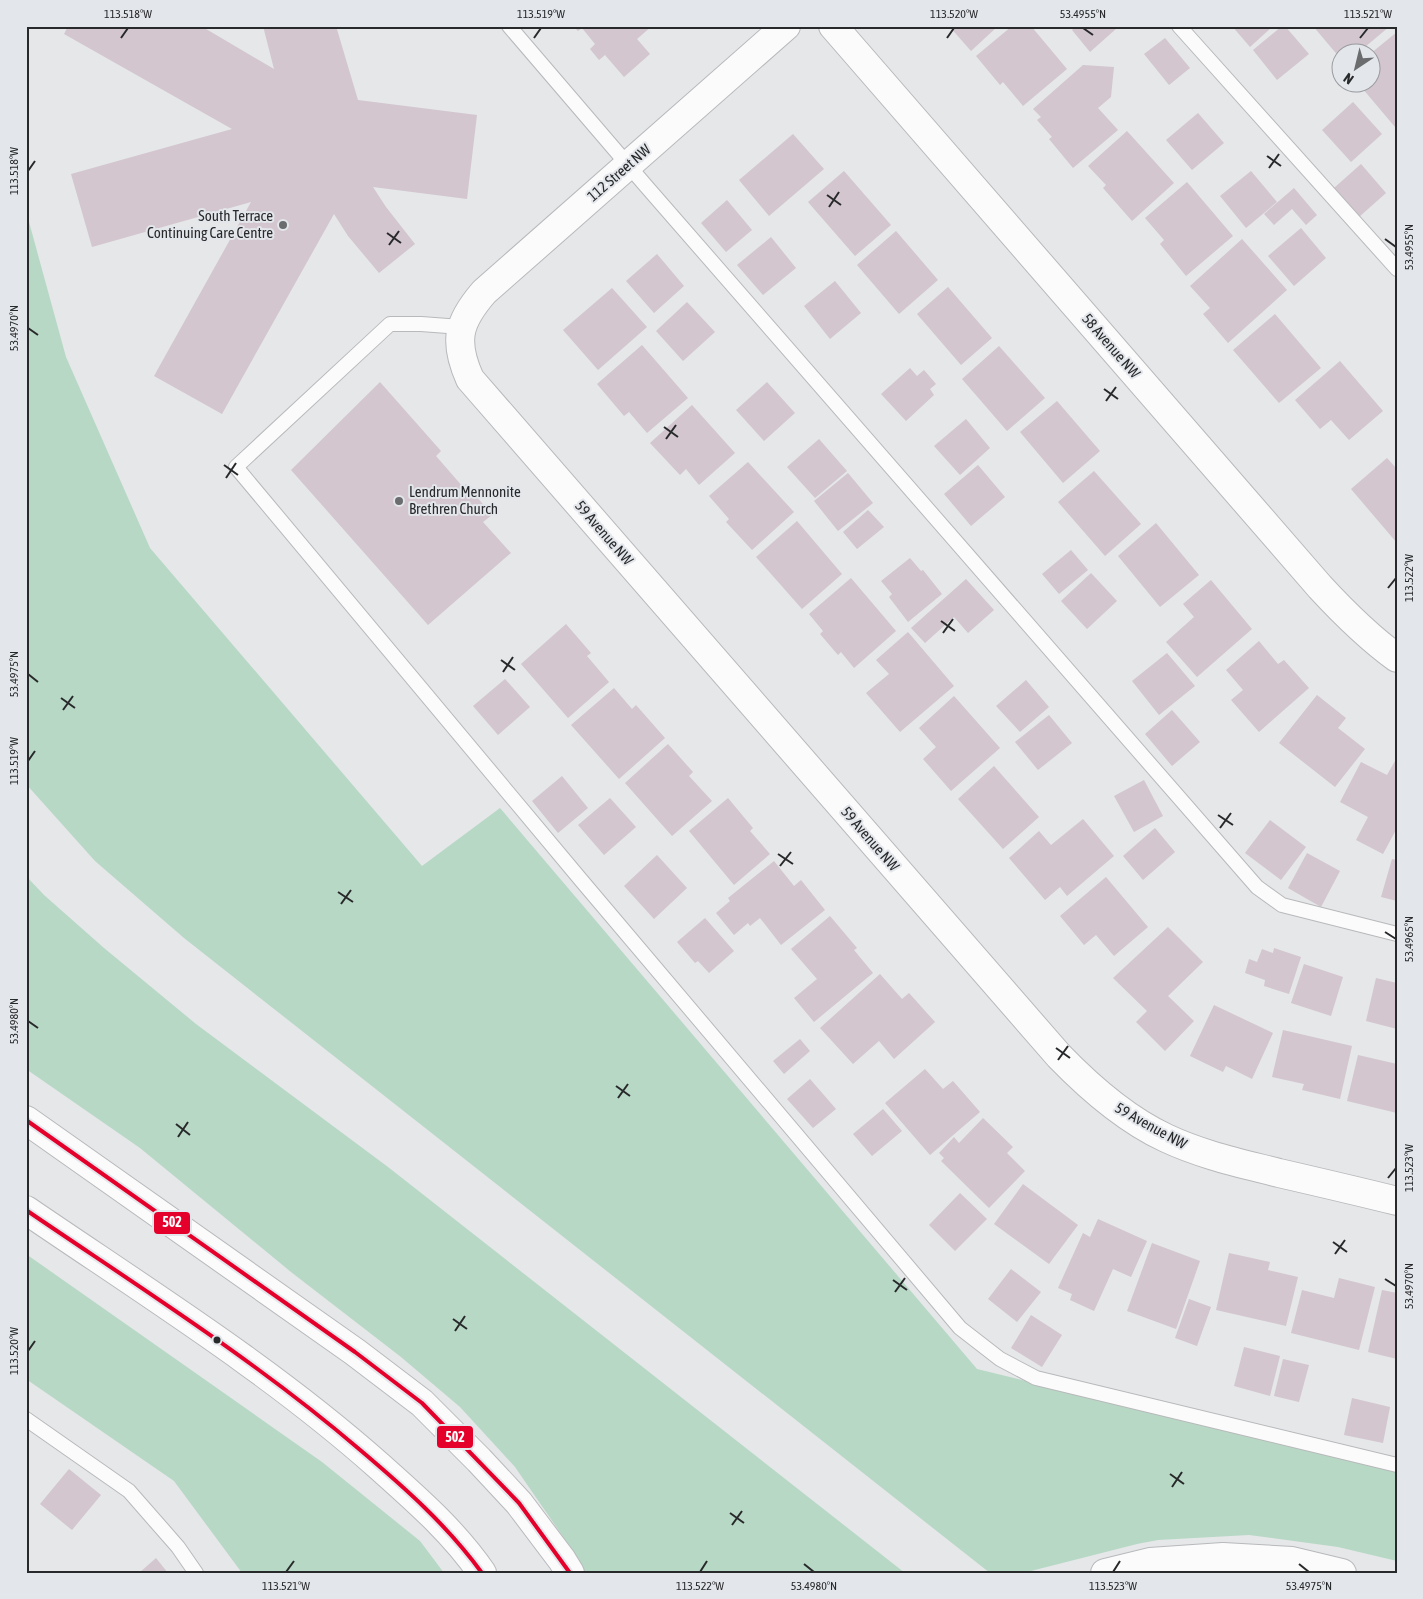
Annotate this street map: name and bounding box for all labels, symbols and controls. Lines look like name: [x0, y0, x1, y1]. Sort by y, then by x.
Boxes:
text: 113.518°W: [104, 7, 152, 21]
text: 113.519°W: [517, 7, 565, 21]
text: 113.520°W: [930, 7, 978, 21]
text: 53.4955°N: [1060, 7, 1106, 21]
text: 113.521°W: [1344, 7, 1392, 21]
north arrow: [1330, 42, 1380, 92]
text: N: [1341, 70, 1357, 88]
street label: 112 Street NW: [584, 141, 654, 205]
text: 113.518°W: [7, 147, 21, 195]
place label: South Terrace Continuing Care Centre: [147, 207, 273, 241]
marker: South Terrace Continuing Care Centre: [277, 219, 289, 231]
text: 53.4955°N: [1402, 224, 1416, 270]
text: 53.4970°N: [7, 305, 21, 351]
street label: 58 Avenue NW: [1079, 310, 1144, 381]
place label: Lendrum Mennonite Brethren Church: [409, 483, 521, 517]
marker: Lendrum Mennonite Brethren Church: [393, 495, 405, 507]
street label: 59 Avenue NW: [572, 497, 637, 568]
text: 113.522°W: [1402, 554, 1416, 602]
text: 53.4975°N: [7, 651, 21, 697]
text: 113.519°W: [7, 737, 21, 785]
street label: 59 Avenue NW: [838, 803, 903, 874]
text: 53.4965°N: [1402, 916, 1416, 962]
text: 53.4980°N: [7, 998, 21, 1044]
street label: 59 Avenue NW: [1112, 1099, 1190, 1152]
text: 113.523°W: [1402, 1144, 1416, 1192]
line badge: 502: [153, 1211, 191, 1235]
text: 502: [162, 1214, 182, 1230]
text: 53.4970°N: [1402, 1263, 1416, 1309]
text: 113.520°W: [7, 1327, 21, 1375]
unlabelled marker: [212, 1335, 222, 1345]
line badge: 502: [436, 1425, 474, 1449]
text: 502: [445, 1429, 465, 1445]
text: 113.521°W: [262, 1579, 310, 1593]
text: 113.522°W: [676, 1579, 724, 1593]
text: 53.4980°N: [791, 1579, 837, 1593]
text: 113.523°W: [1089, 1579, 1137, 1593]
text: 53.4975°N: [1286, 1579, 1332, 1593]

